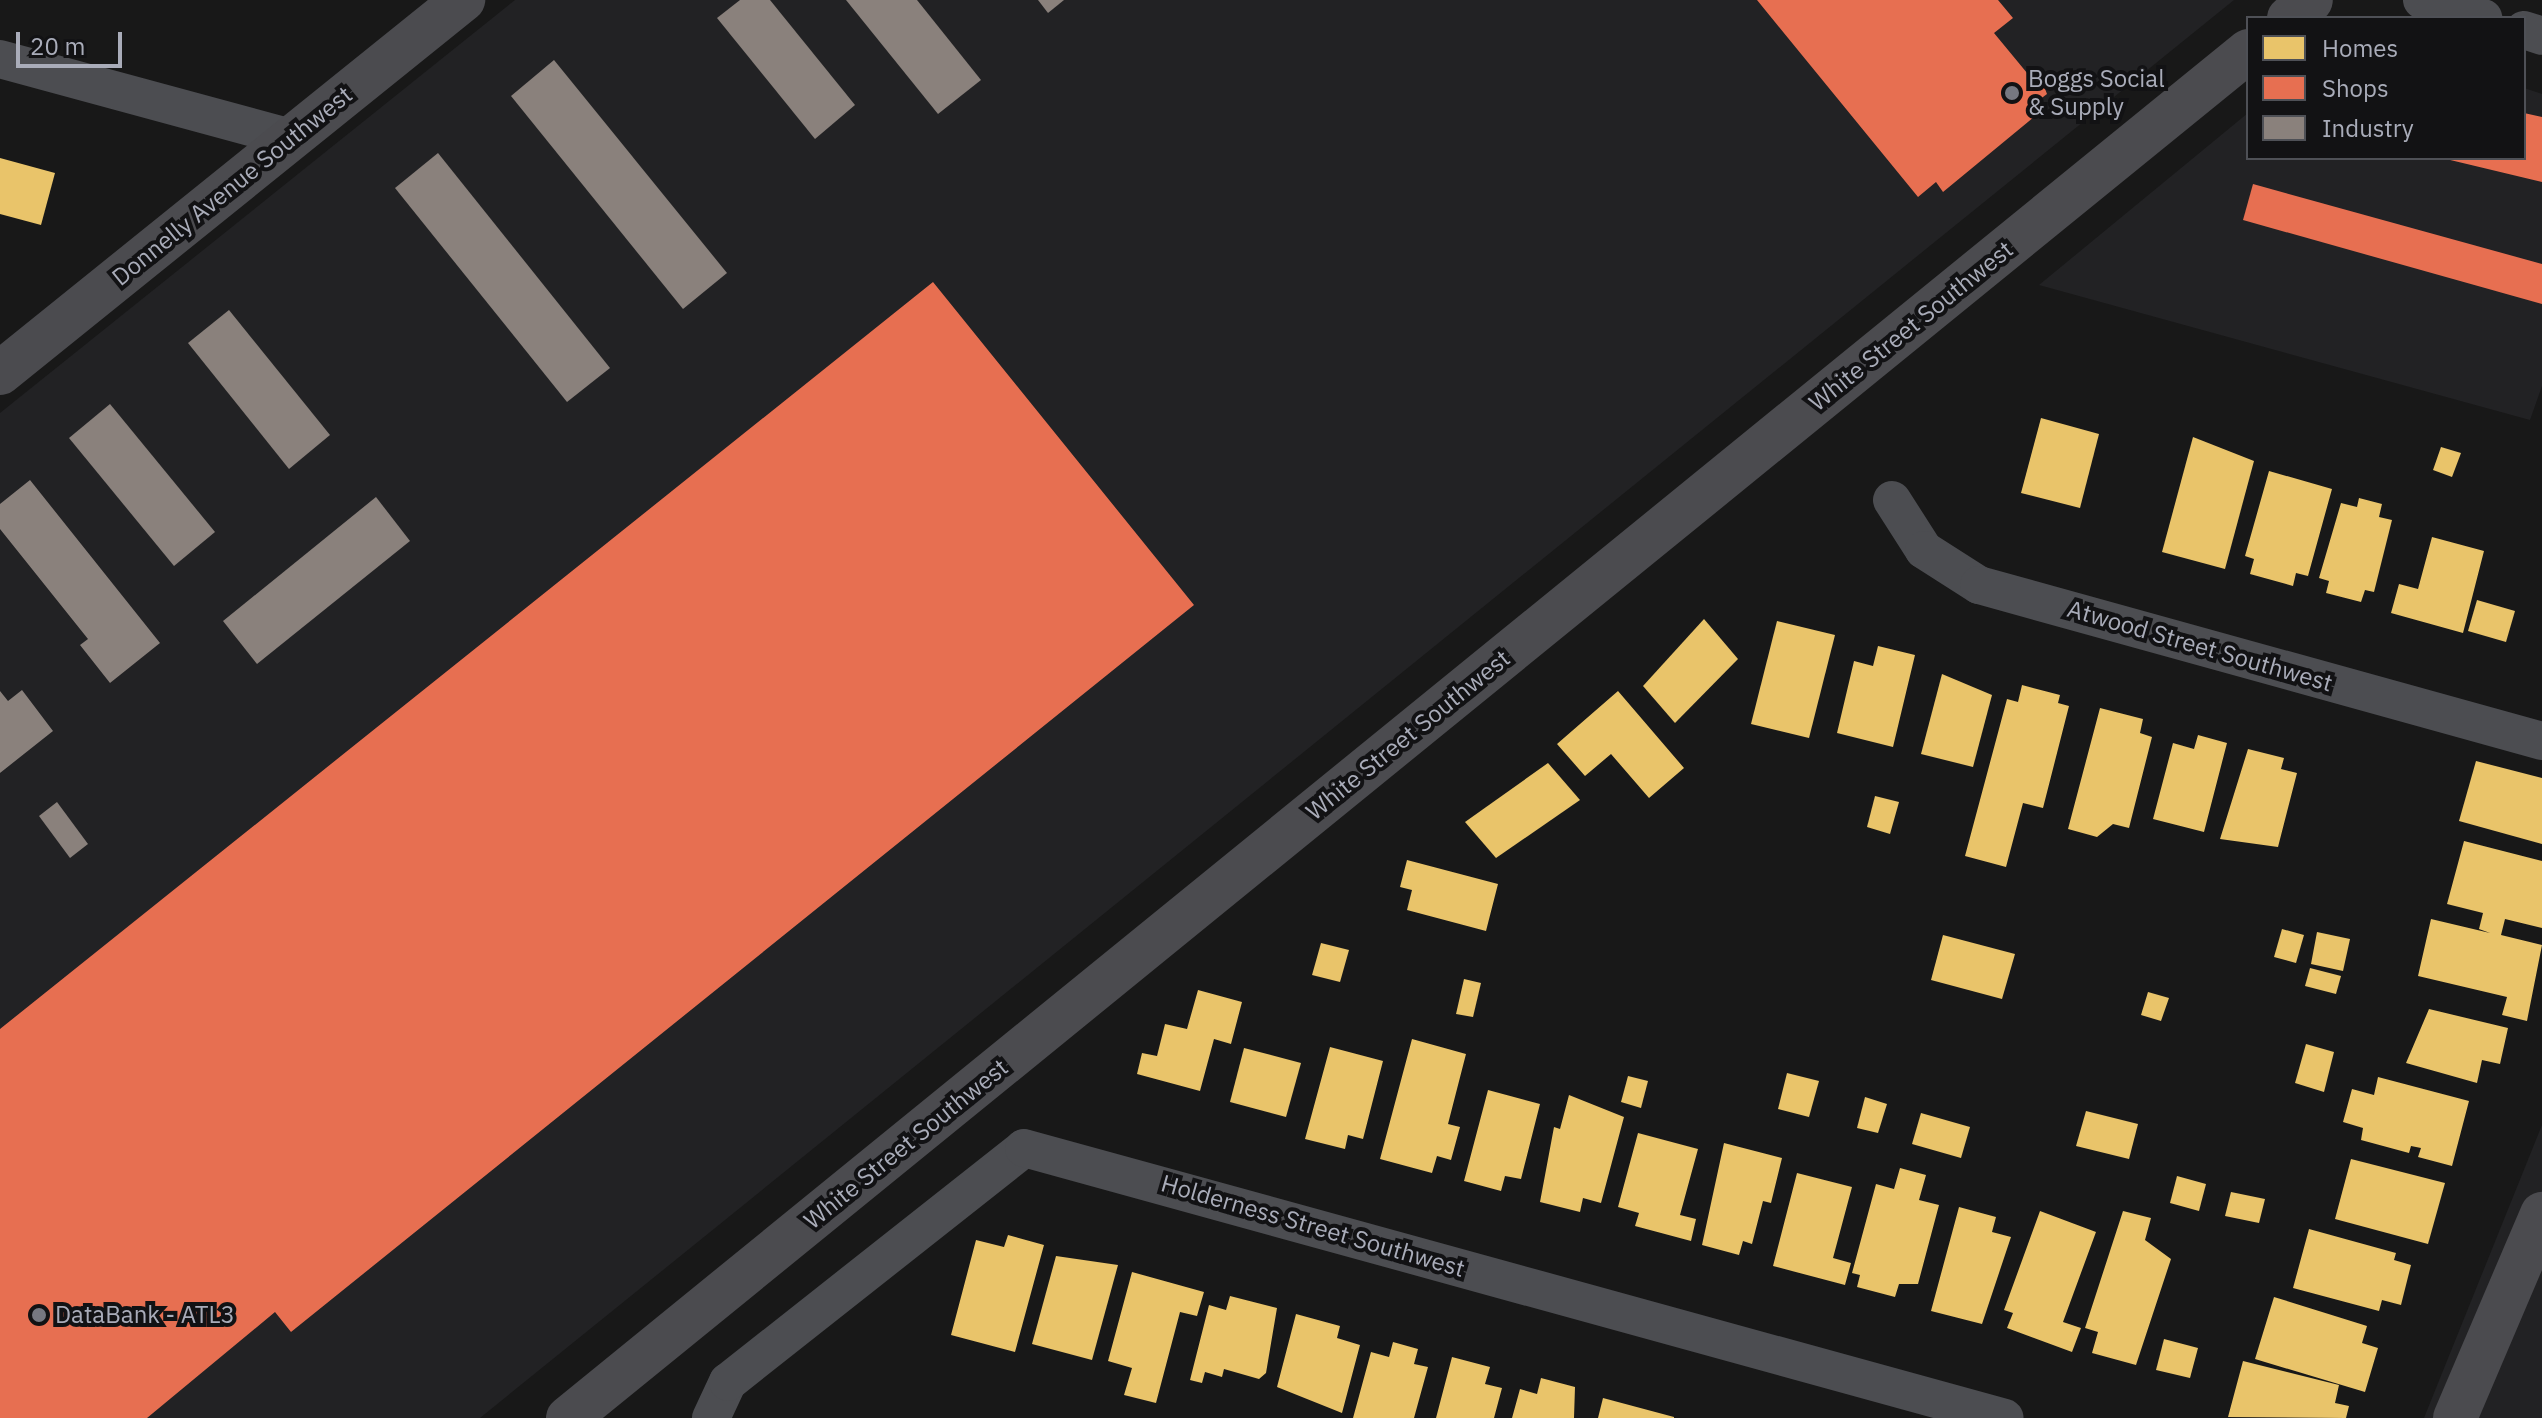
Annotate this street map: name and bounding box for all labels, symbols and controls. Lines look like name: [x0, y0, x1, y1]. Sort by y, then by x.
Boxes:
scale bar: [20, 16, 126, 66]
legend: [2246, 16, 2526, 160]
text: 20 m: [30, 30, 85, 62]
text: Homes: [2322, 32, 2398, 64]
place label: Boggs Social & Supply: [2028, 65, 2165, 121]
text: Shops: [2322, 72, 2389, 104]
street label: Donnelly Avenue Southwest: [106, 80, 358, 292]
marker: Boggs Social & Supply: [2003, 84, 2021, 102]
text: Industry: [2322, 112, 2414, 144]
street label: White Street Southwest: [1803, 235, 2019, 417]
street label: Atwood Street Southwest: [2064, 594, 2336, 698]
street label: White Street Southwest: [1300, 644, 1516, 826]
street label: White Street Southwest: [798, 1053, 1014, 1235]
street label: Holderness Street Southwest: [1158, 1169, 1468, 1283]
place label: DataBank - ATL3: [55, 1301, 235, 1329]
marker: DataBank - ATL3: [30, 1306, 48, 1324]

